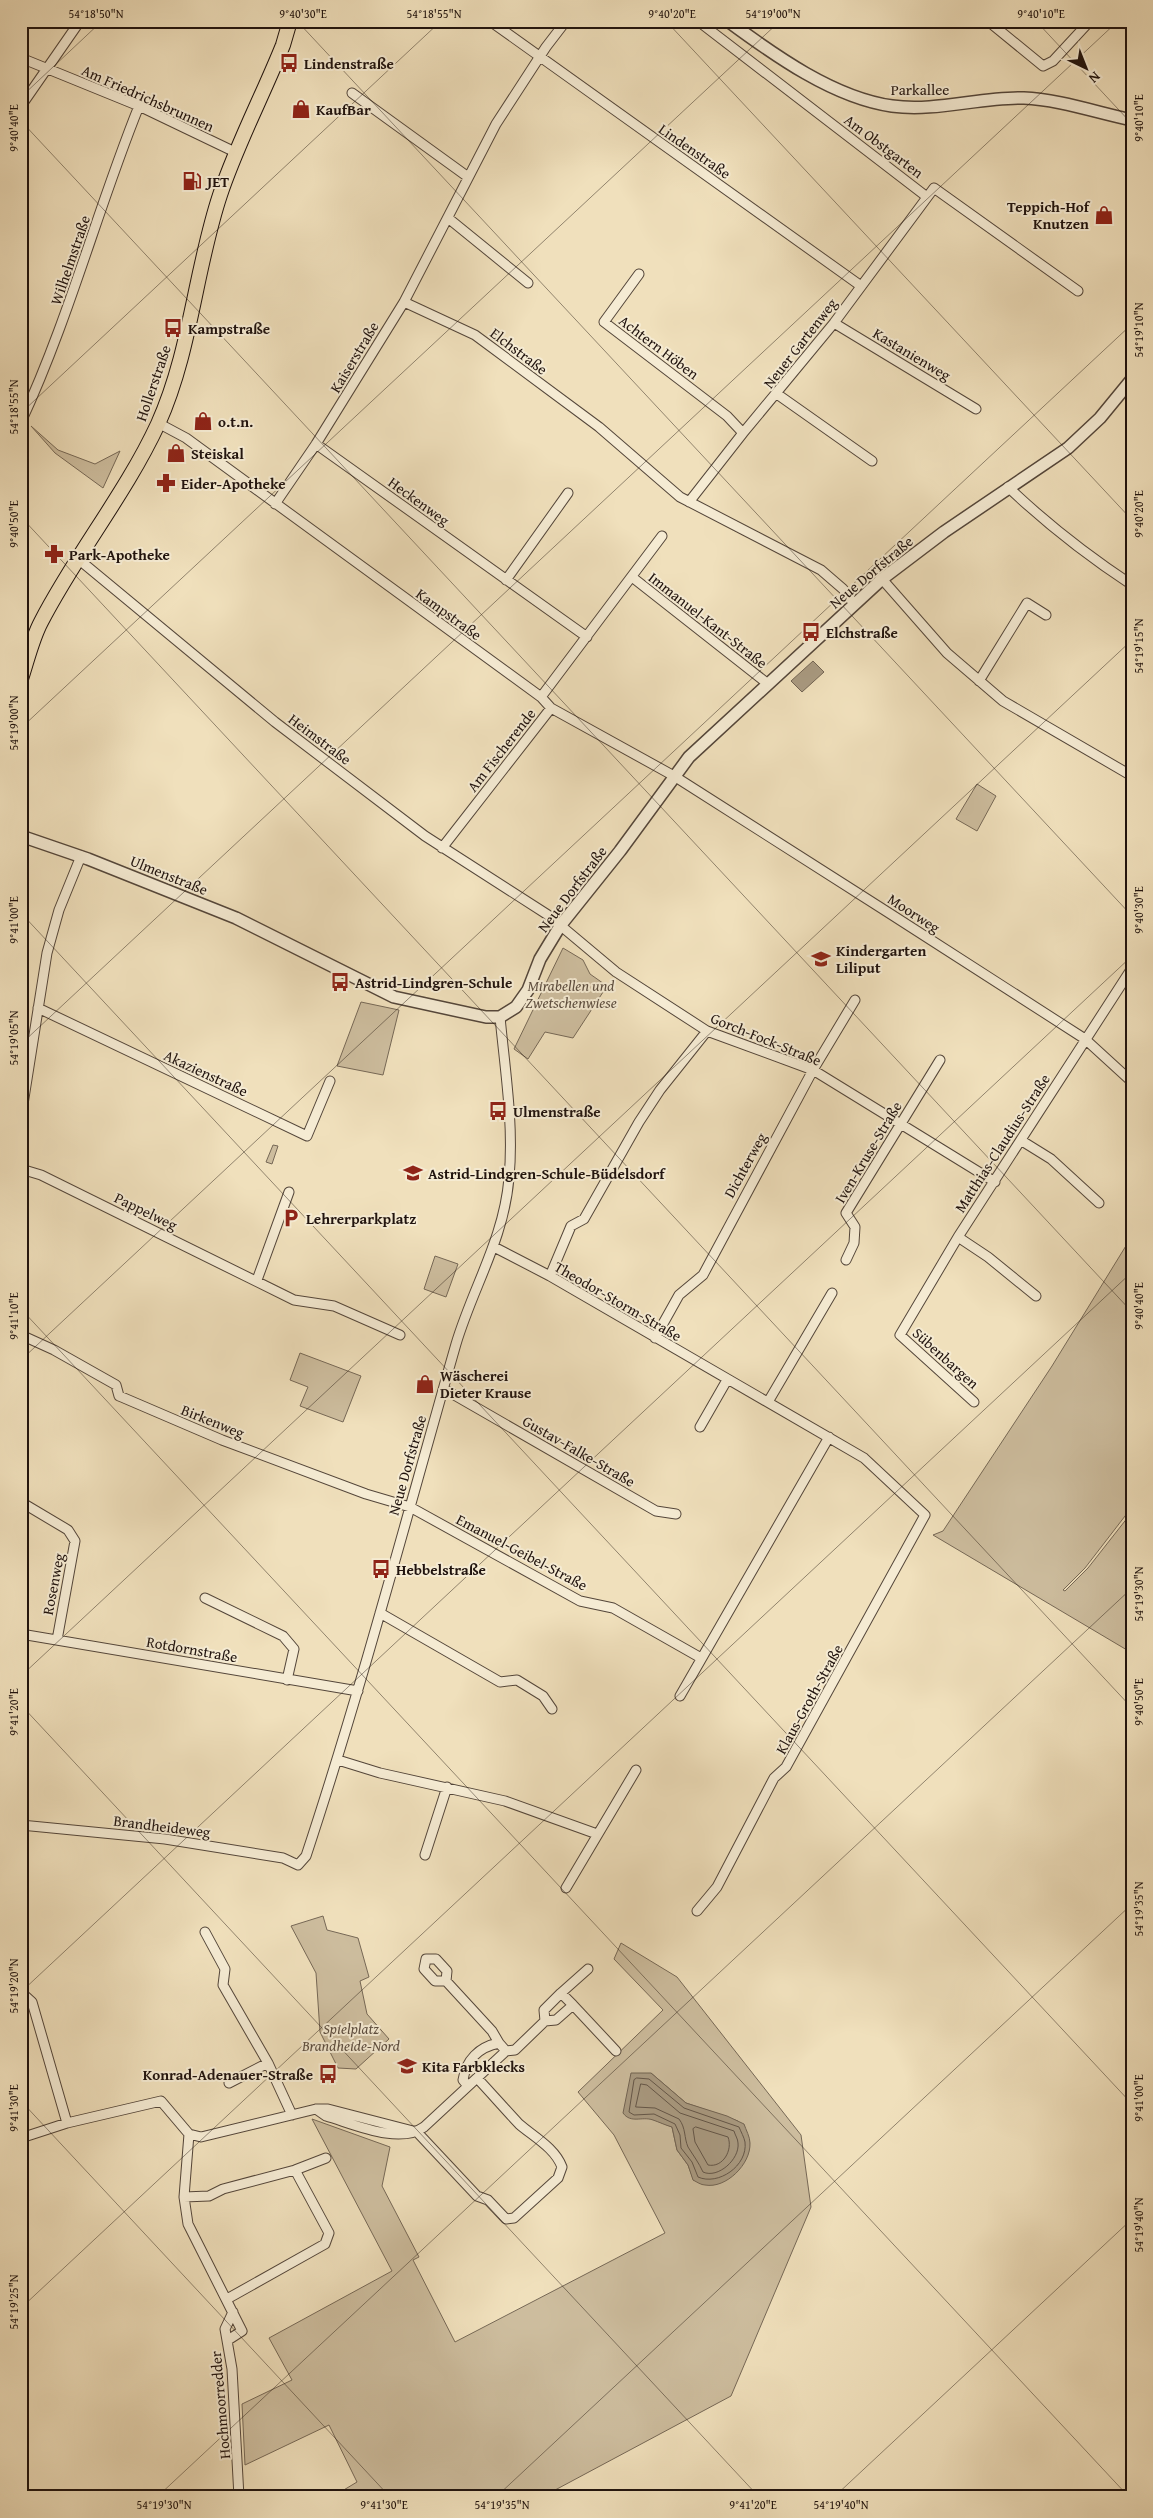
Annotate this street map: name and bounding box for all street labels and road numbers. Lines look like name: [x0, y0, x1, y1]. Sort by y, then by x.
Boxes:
street label: Am Friedrichsbrunnen: [78, 59, 218, 137]
street label: Parkallee: [891, 79, 949, 100]
street label: Am Obstgarten: [840, 109, 928, 183]
street label: Lindenstraße: [655, 118, 735, 184]
street label: Wilhelmstraße: [45, 212, 95, 308]
street label: Neuer Gartenweg: [758, 293, 842, 392]
street label: Achtern Höben: [615, 310, 704, 384]
street label: Kaiserstraße: [325, 317, 383, 397]
street label: Elchstraße: [486, 322, 552, 380]
street label: Kastanienweg: [869, 323, 955, 386]
street label: Hollerstraße: [130, 342, 176, 424]
street label: Heckenweg: [384, 472, 454, 531]
street label: Neue Dorfstraße: [825, 531, 917, 613]
street label: Immanuel-Kant-Straße: [644, 567, 772, 673]
street label: Kampstraße: [412, 583, 486, 645]
street label: Am Fischerende: [462, 704, 540, 796]
street label: Heimstraße: [284, 708, 356, 770]
street label: Neue Dorfstraße: [533, 841, 611, 937]
street label: Ulmenstraße: [127, 850, 211, 900]
street label: Moorweg: [884, 888, 945, 938]
street label: Gorch-Fock-Straße: [708, 1007, 824, 1071]
street label: Akazienstraße: [161, 1044, 251, 1102]
street label: Matthias-Claudius-Straße: [949, 1070, 1055, 1216]
street label: Iven-Kruse-Straße: [829, 1097, 907, 1207]
street label: Dichterweg: [718, 1128, 772, 1201]
street label: Pappelweg: [111, 1187, 181, 1235]
street label: Theodor-Storm-Straße: [550, 1256, 686, 1346]
street label: Sübenbargen: [908, 1323, 984, 1394]
street label: Birkenweg: [178, 1399, 248, 1443]
street label: Gustav-Falke-Straße: [519, 1410, 639, 1492]
street label: Neue Dorfstraße: [383, 1412, 431, 1518]
street label: Emanuel-Geibel-Straße: [453, 1509, 591, 1595]
street label: Rosenweg: [37, 1551, 69, 1617]
street label: Rotdornstraße: [145, 1631, 239, 1667]
street label: Klaus-Groth-Straße: [770, 1640, 848, 1758]
street label: Brandheideweg: [112, 1810, 212, 1842]
street label: Hochmoorredder: [205, 2350, 235, 2460]

